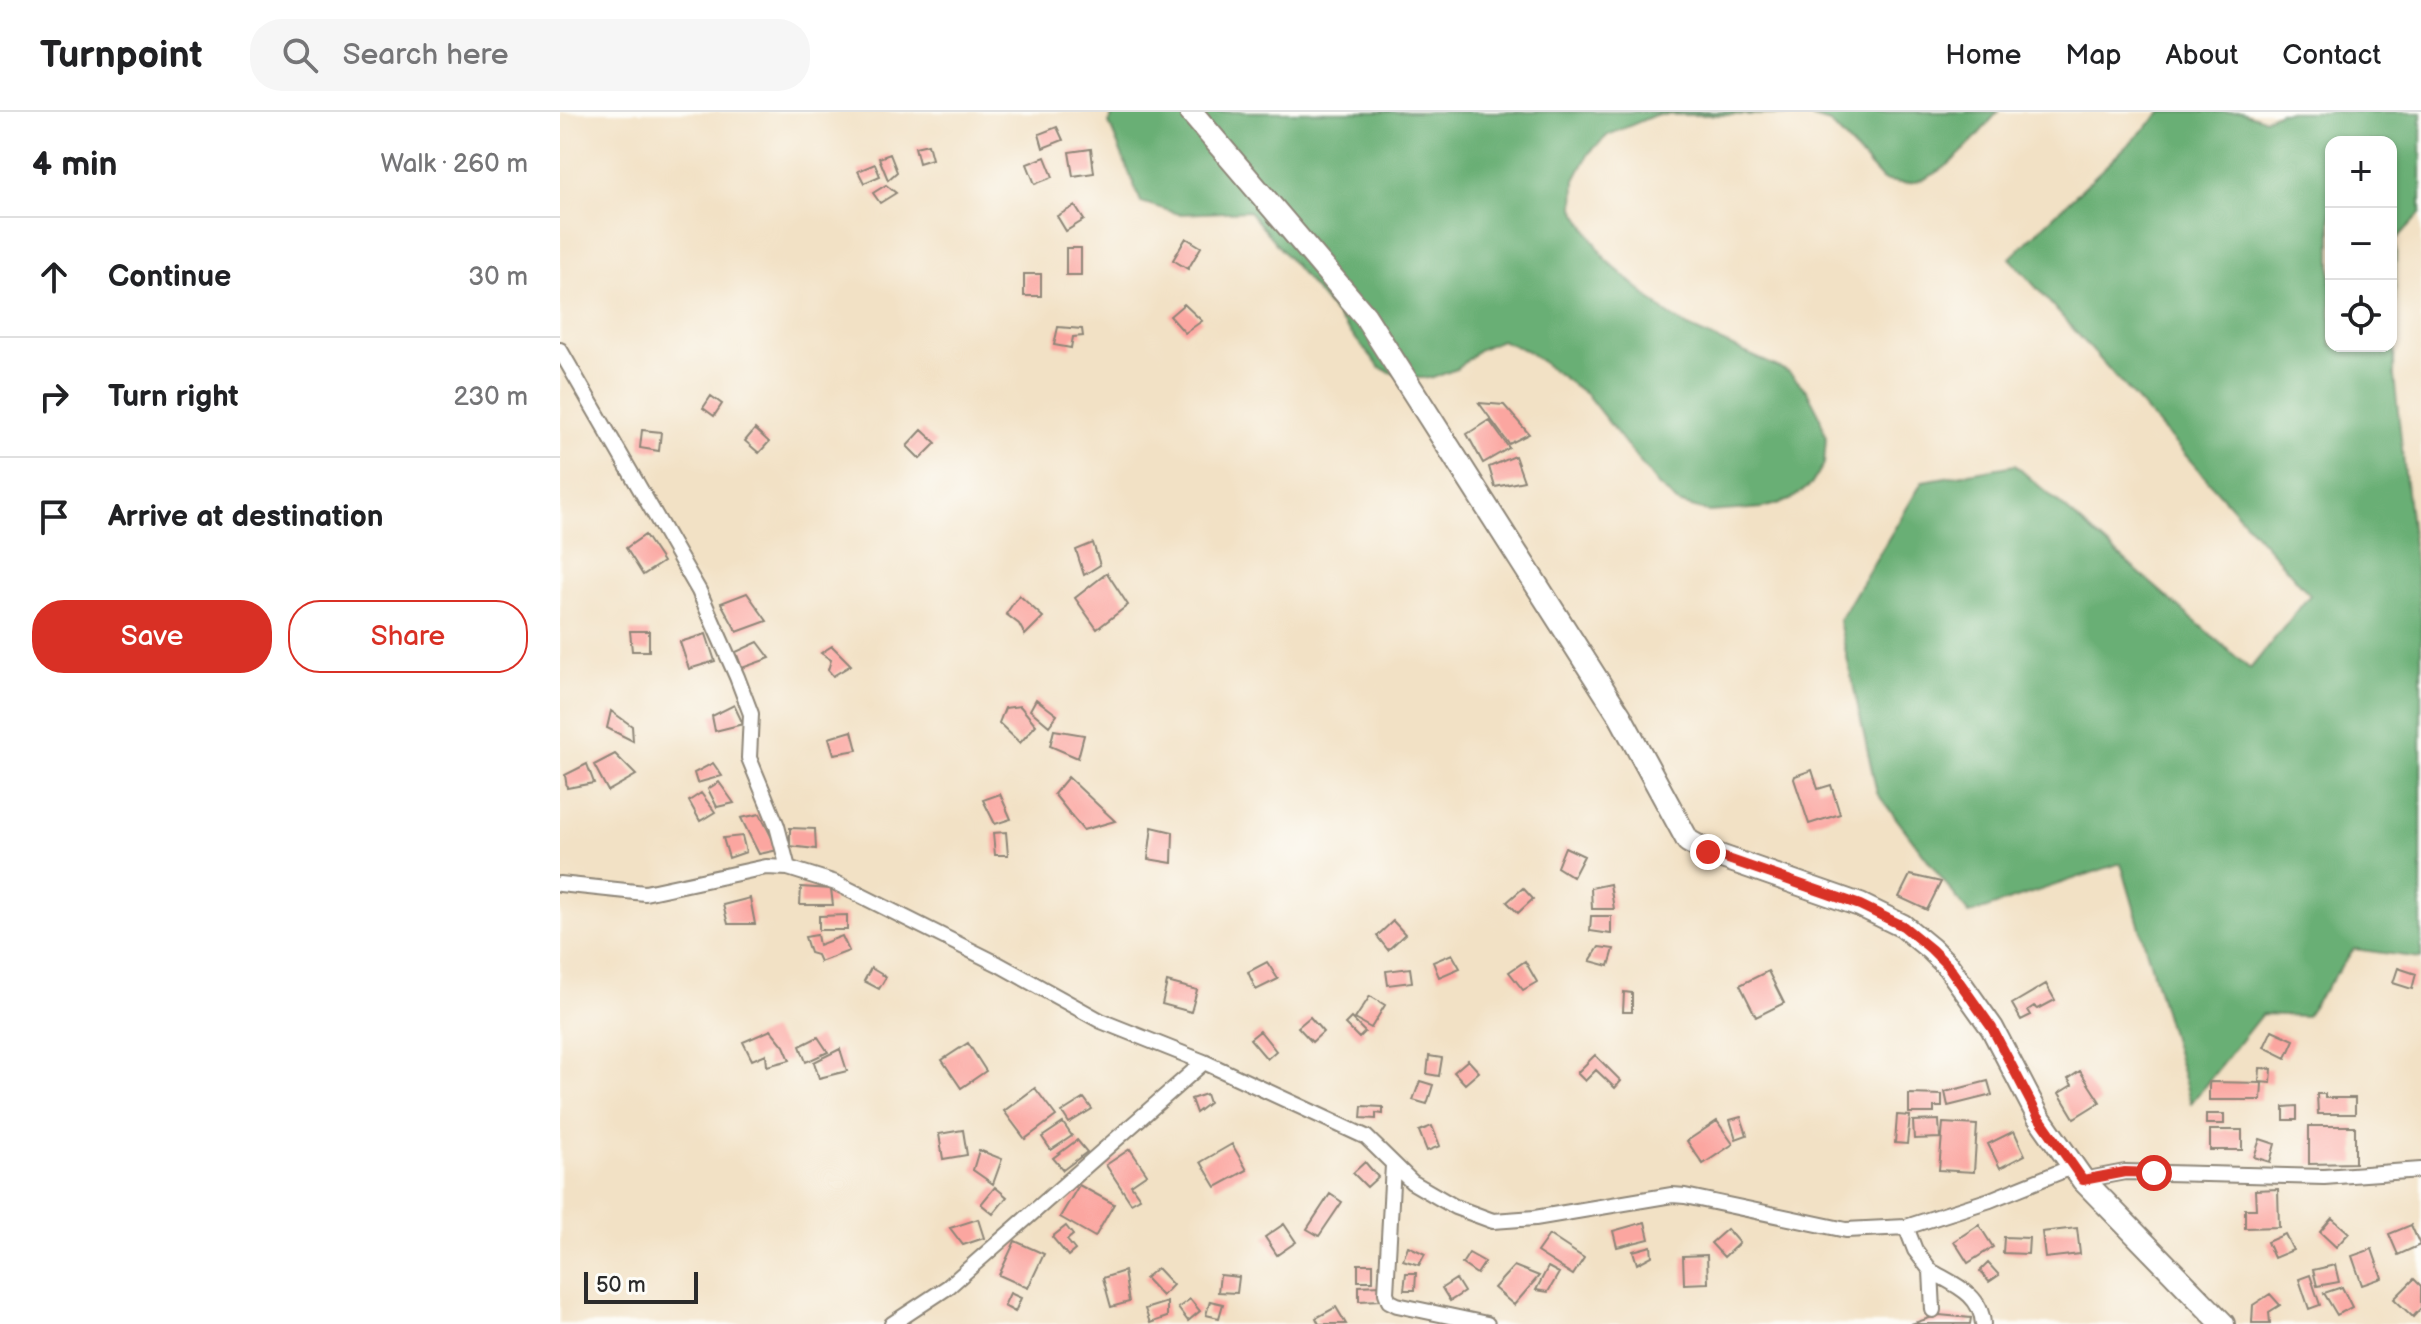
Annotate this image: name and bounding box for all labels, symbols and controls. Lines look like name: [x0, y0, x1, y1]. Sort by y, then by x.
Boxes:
search box: [250, 19, 810, 91]
text: Turnpoint: [40, 33, 202, 78]
icon: search: [278, 33, 322, 77]
text: Search here: [342, 37, 509, 73]
text: Home: [1945, 39, 2021, 72]
text: Map: [2065, 39, 2122, 72]
text: About: [2166, 39, 2238, 72]
text: Contact: [2282, 39, 2381, 72]
map controls: [2325, 136, 2397, 352]
button: +: [2325, 136, 2397, 208]
text: 4 min: [32, 144, 118, 185]
text: Walk · 260 m: [381, 149, 528, 180]
button: −: [2325, 208, 2397, 280]
icon: ahead: [32, 255, 76, 299]
text: Continue: [108, 259, 231, 295]
text: 30 m: [468, 262, 528, 293]
button: locate: [2325, 280, 2397, 352]
icon: right: [32, 375, 76, 419]
text: Turn right: [108, 379, 239, 415]
text: 230 m: [453, 382, 528, 413]
icon: arrive: [32, 495, 76, 539]
text: Arrive at destination: [108, 499, 384, 535]
button: Save: [32, 600, 272, 673]
button: Share: [288, 600, 528, 673]
route end: [1690, 834, 1726, 870]
route start: [2136, 1155, 2172, 1191]
scale bar: [584, 1268, 698, 1304]
text: 50 m: [596, 1272, 646, 1299]

